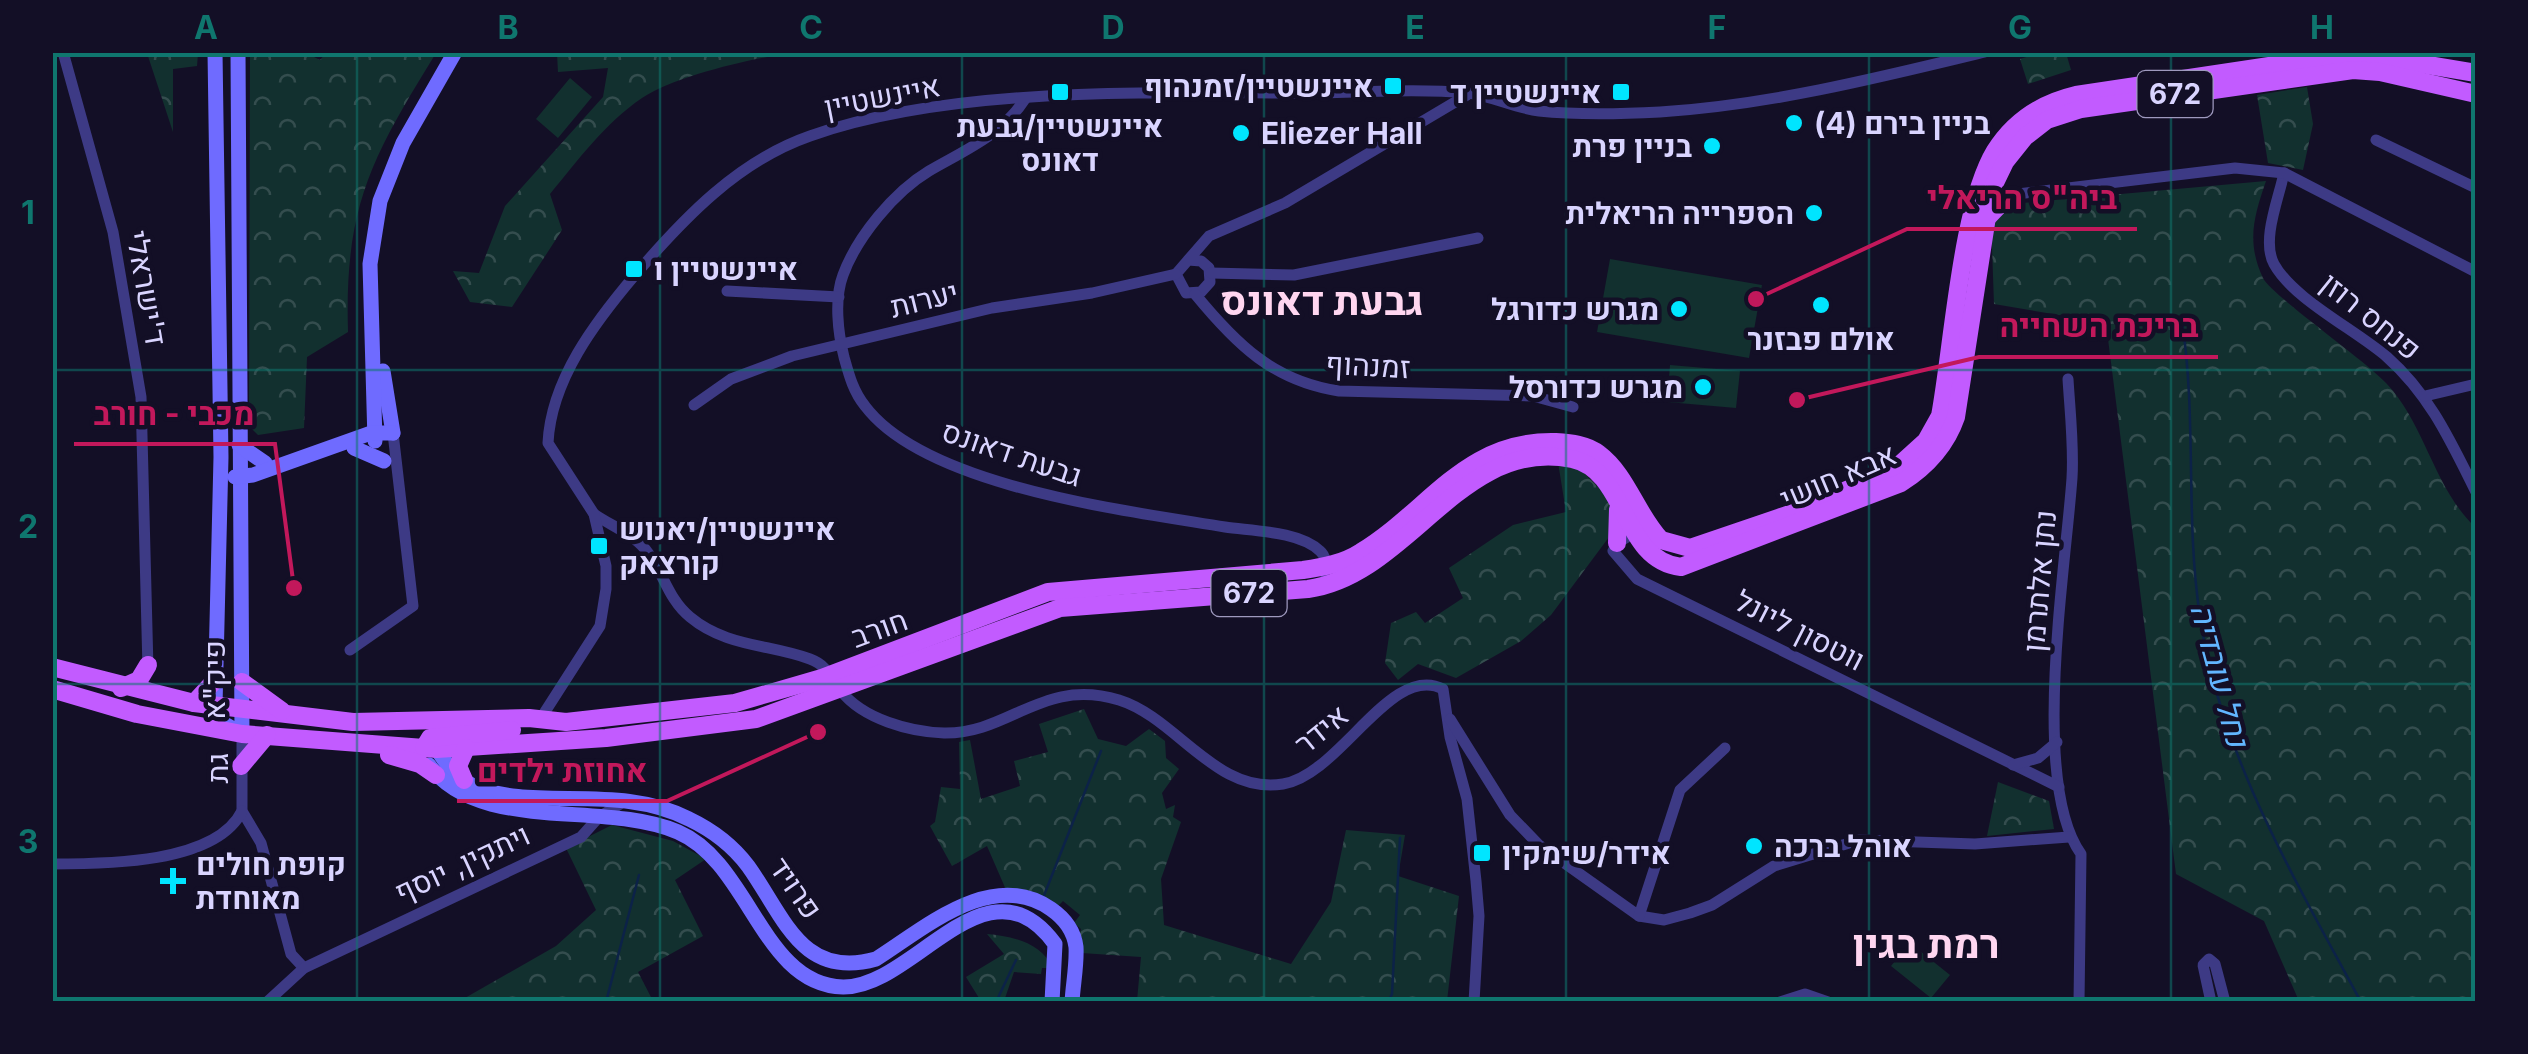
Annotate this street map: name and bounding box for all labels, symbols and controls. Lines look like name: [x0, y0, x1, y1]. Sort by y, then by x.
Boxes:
text: A: [194, 8, 218, 47]
text: B: [497, 8, 519, 47]
text: C: [799, 8, 823, 47]
text: D: [1101, 8, 1125, 47]
text: E: [1405, 8, 1425, 47]
text: F: [1708, 8, 1726, 47]
text: G: [2008, 8, 2032, 47]
text: H: [2310, 8, 2334, 47]
street label: איינשטיין: [821, 67, 943, 125]
place label: איינשטיין/זמנהוף: [1144, 68, 1373, 104]
road number: 672: [2138, 71, 2212, 117]
place label: איינשטיין ד: [1450, 74, 1601, 110]
marker: איינשטיין/זמנהוף: [1382, 75, 1404, 97]
marker: איינשטיין/גבעת דאונס: [1049, 81, 1071, 103]
marker: איינשטיין ד: [1610, 81, 1632, 103]
place label: בניין בירם (4): [1814, 105, 1990, 141]
place label: איינשטיין/גבעת דאונס: [957, 108, 1163, 178]
marker: בניין בירם (4): [1783, 112, 1805, 134]
place label: Eliezer Hall: [1261, 115, 1423, 151]
marker: Eliezer Hall: [1230, 122, 1252, 144]
place label: בניין פרת: [1573, 128, 1692, 164]
marker: בניין פרת: [1701, 135, 1723, 157]
callout: ביה"ס הריאלי: [1907, 167, 2137, 229]
text: ביה"ס הריאלי: [1927, 178, 2117, 217]
text: 1: [21, 193, 35, 232]
place label: הספרייה הריאלית: [1566, 195, 1794, 231]
marker: הספרייה הריאלית: [1803, 202, 1825, 224]
street label: ד'ישראלי: [119, 228, 175, 348]
place label: איינשטיין ו: [654, 251, 798, 287]
marker: איינשטיין ו: [623, 258, 645, 280]
street label: פנחס רוזן: [2314, 265, 2428, 367]
street label: יערות: [886, 273, 962, 325]
district label: גבעת דאונס: [1220, 276, 1424, 325]
place label: מגרש כדורגל: [1491, 291, 1659, 327]
marker: אולם פבזנר: [1810, 294, 1832, 316]
callout: בריכת השחייה: [1979, 295, 2218, 357]
marker: מגרש כדורגל: [1668, 298, 1690, 320]
text: בריכת השחייה: [1999, 306, 2199, 345]
place label: אולם פבזנר: [1747, 321, 1895, 357]
street label: זמנהוף: [1325, 345, 1411, 385]
place label: מגרש כדורסל: [1509, 369, 1683, 405]
marker: מגרש כדורסל: [1692, 376, 1714, 398]
callout: מכבי - חורב: [74, 382, 275, 444]
text: מכבי - חורב: [94, 394, 254, 433]
street label: גבעת דאונס: [937, 412, 1087, 494]
street label: אבא חושי: [1775, 435, 1901, 517]
text: 2: [18, 507, 38, 546]
street label: נתן אלתרמן: [2015, 508, 2063, 654]
place label: איינשטיין/יאנוש קורצאק: [619, 511, 835, 581]
marker: איינשטיין/יאנוש קורצאק: [588, 535, 610, 557]
road number: 672: [1212, 570, 1286, 616]
street label: ווטסון ליונל: [1729, 582, 1871, 678]
water label: נחל עובדיה: [2182, 599, 2258, 753]
street label: חורב: [846, 601, 912, 655]
street label: פיק"א: [196, 640, 232, 720]
street label: אידר: [1287, 697, 1355, 761]
callout: אחוזת ילדים: [457, 739, 667, 801]
text: אחוזת ילדים: [477, 751, 647, 790]
street label: גת: [199, 753, 235, 783]
street label: ויתקין, יוסף: [389, 816, 535, 910]
text: 3: [18, 822, 38, 861]
place label: אוהל ברכה: [1774, 828, 1912, 864]
place label: אידר/שימקין: [1502, 835, 1671, 871]
marker: אוהל ברכה: [1743, 835, 1765, 857]
marker: אידר/שימקין: [1471, 842, 1493, 864]
place label: קופת חולים מאוחדת: [196, 846, 346, 916]
street label: פרויד: [762, 850, 830, 926]
marker: קופת חולים מאוחדת: [160, 868, 186, 894]
district label: רמת בגין: [1853, 919, 2000, 968]

